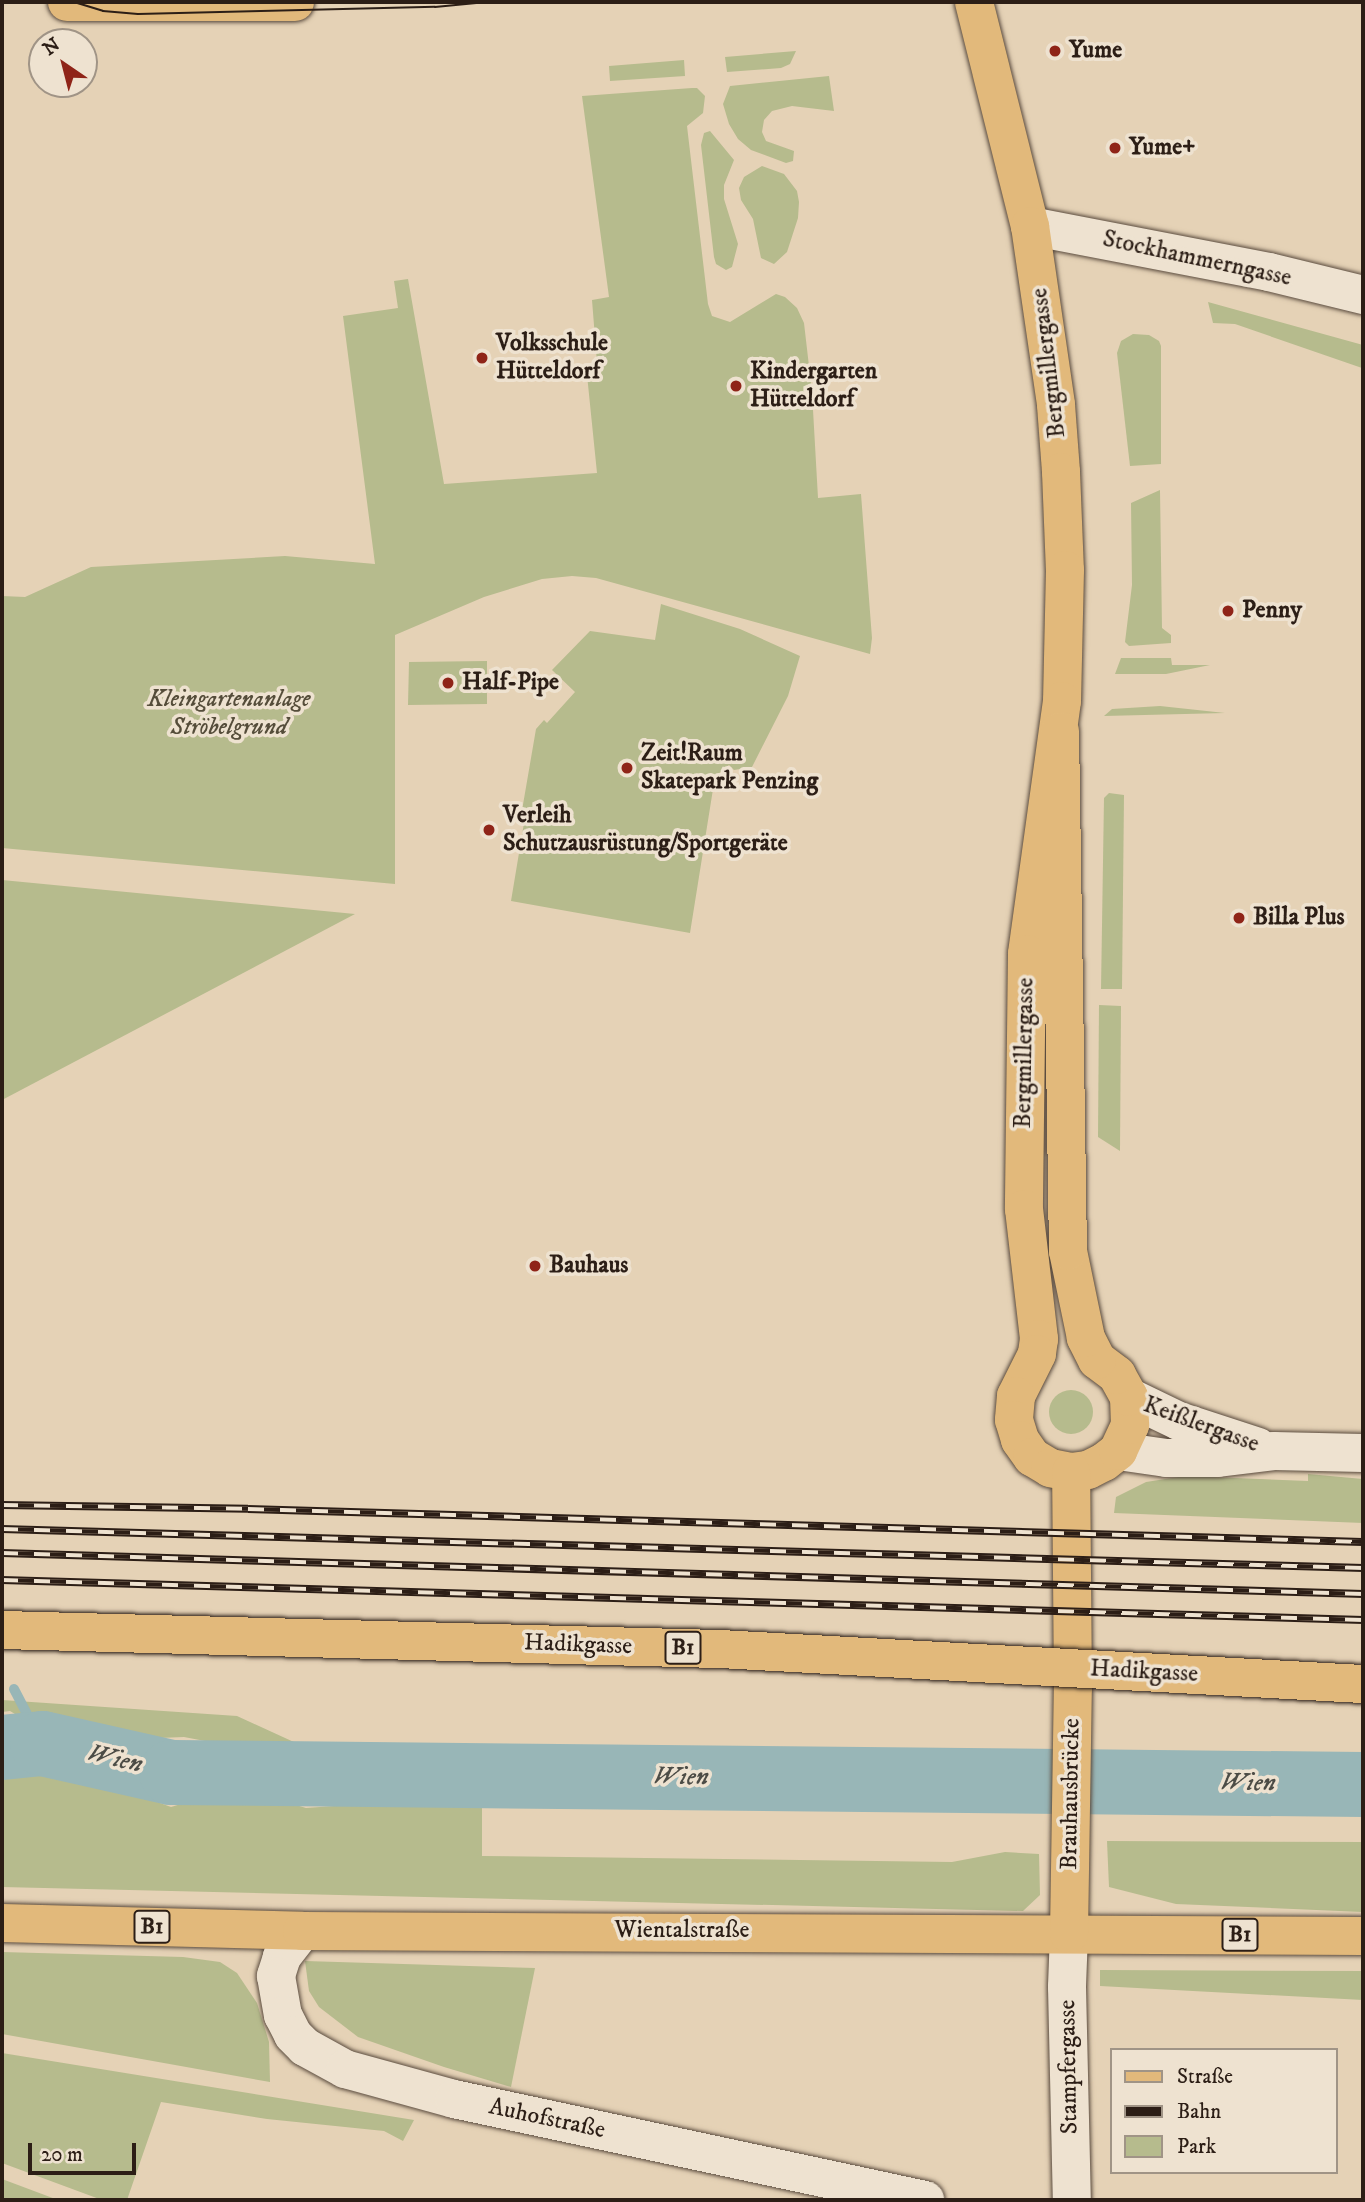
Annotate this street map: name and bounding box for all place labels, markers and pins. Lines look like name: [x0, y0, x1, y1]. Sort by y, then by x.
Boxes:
place label: Yume: [1069, 37, 1122, 65]
marker: Yume: [1047, 43, 1063, 59]
place label: Yume+: [1129, 134, 1196, 162]
marker: Yume+: [1107, 140, 1123, 156]
place label: Volksschule Hütteldorf: [496, 330, 608, 386]
marker: Volksschule Hütteldorf: [474, 350, 490, 366]
place label: Kindergarten Hütteldorf: [750, 358, 877, 414]
marker: Kindergarten Hütteldorf: [728, 378, 744, 394]
place label: Penny: [1242, 597, 1302, 625]
marker: Penny: [1220, 603, 1236, 619]
place label: Half-Pipe: [462, 669, 559, 697]
marker: Half-Pipe: [440, 675, 456, 691]
place label: Zeit!Raum Skatepark Penzing: [641, 740, 818, 796]
marker: Zeit!Raum Skatepark Penzing: [619, 760, 635, 776]
place label: Verleih Schutzausrüstung/Sportgeräte: [503, 802, 788, 858]
marker: Verleih Schutzausrüstung/Sportgeräte: [481, 822, 497, 838]
place label: Billa Plus: [1253, 904, 1345, 932]
marker: Billa Plus: [1231, 910, 1247, 926]
place label: Bauhaus: [549, 1252, 628, 1280]
marker: Bauhaus: [527, 1258, 543, 1274]

